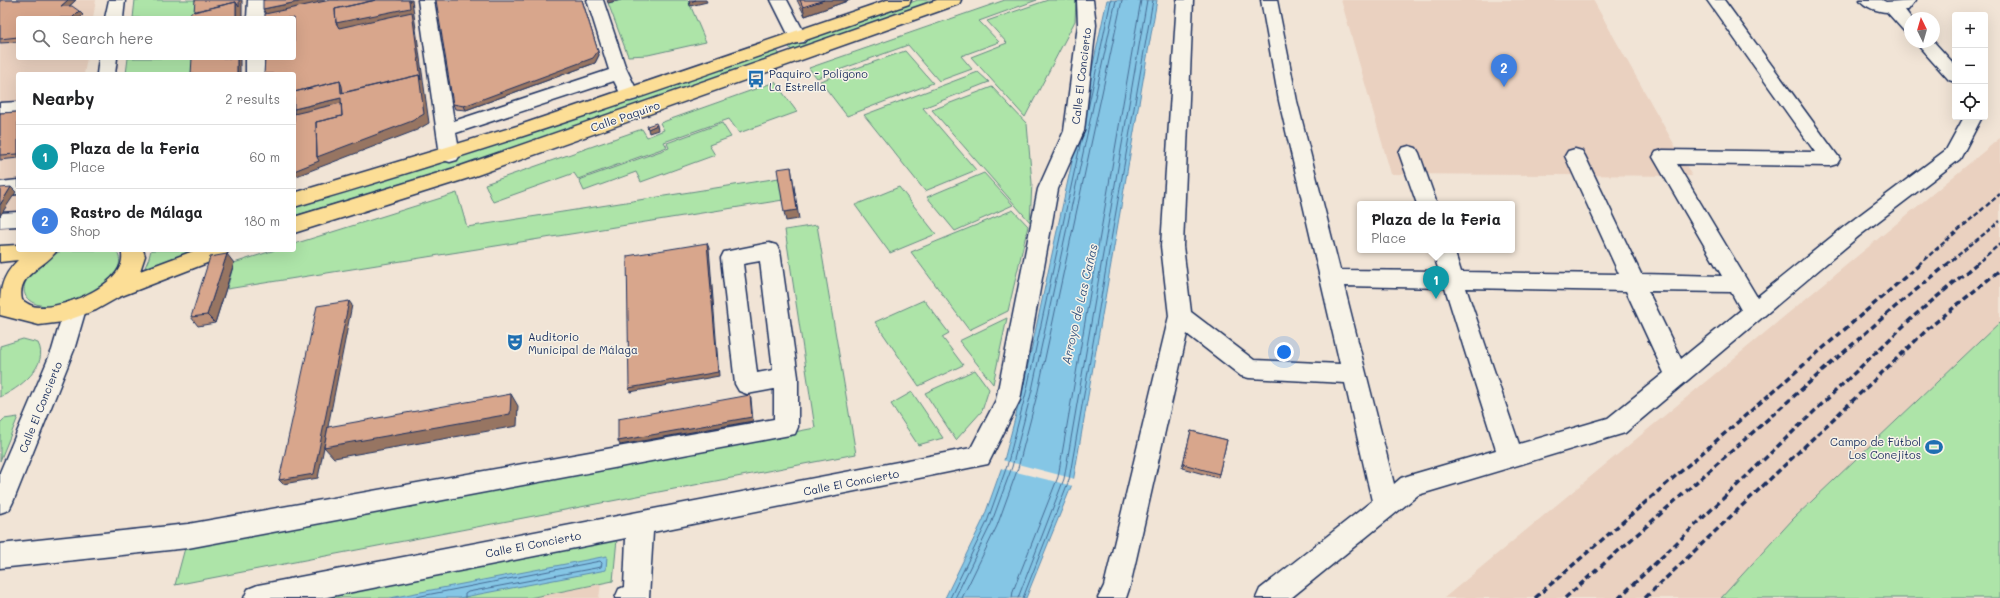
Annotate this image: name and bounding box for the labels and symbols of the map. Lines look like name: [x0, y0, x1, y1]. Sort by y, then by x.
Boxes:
north arrow: [1904, 12, 1940, 48]
street label: Calle El Concierto: [1068, 26, 1094, 125]
pin: 2: [1491, 54, 1517, 87]
place label: Paquiro - Polígono La Estrella: [769, 66, 868, 94]
bus stop icon: Paquiro - Polígono La Estrella: [746, 69, 766, 89]
street label: Calle Paquiro: [588, 97, 662, 135]
water label: Arroyo de Las Cañas: [1057, 242, 1101, 366]
pin: 1: [1423, 266, 1449, 299]
place label: Auditorio Municipal de Málaga: [528, 329, 638, 357]
theatre icon: Auditorio Municipal de Málaga: [505, 332, 525, 352]
your location: [1274, 342, 1294, 362]
street label: Calle El Concierto: [15, 359, 65, 455]
place label: Campo de Fútbol Los Conejitos: [1830, 434, 1921, 462]
sports icon: Campo de Fútbol Los Conejitos: [1924, 437, 1944, 457]
street label: Calle El Concierto: [802, 465, 901, 499]
street label: Calle El Concierto: [484, 527, 583, 561]

